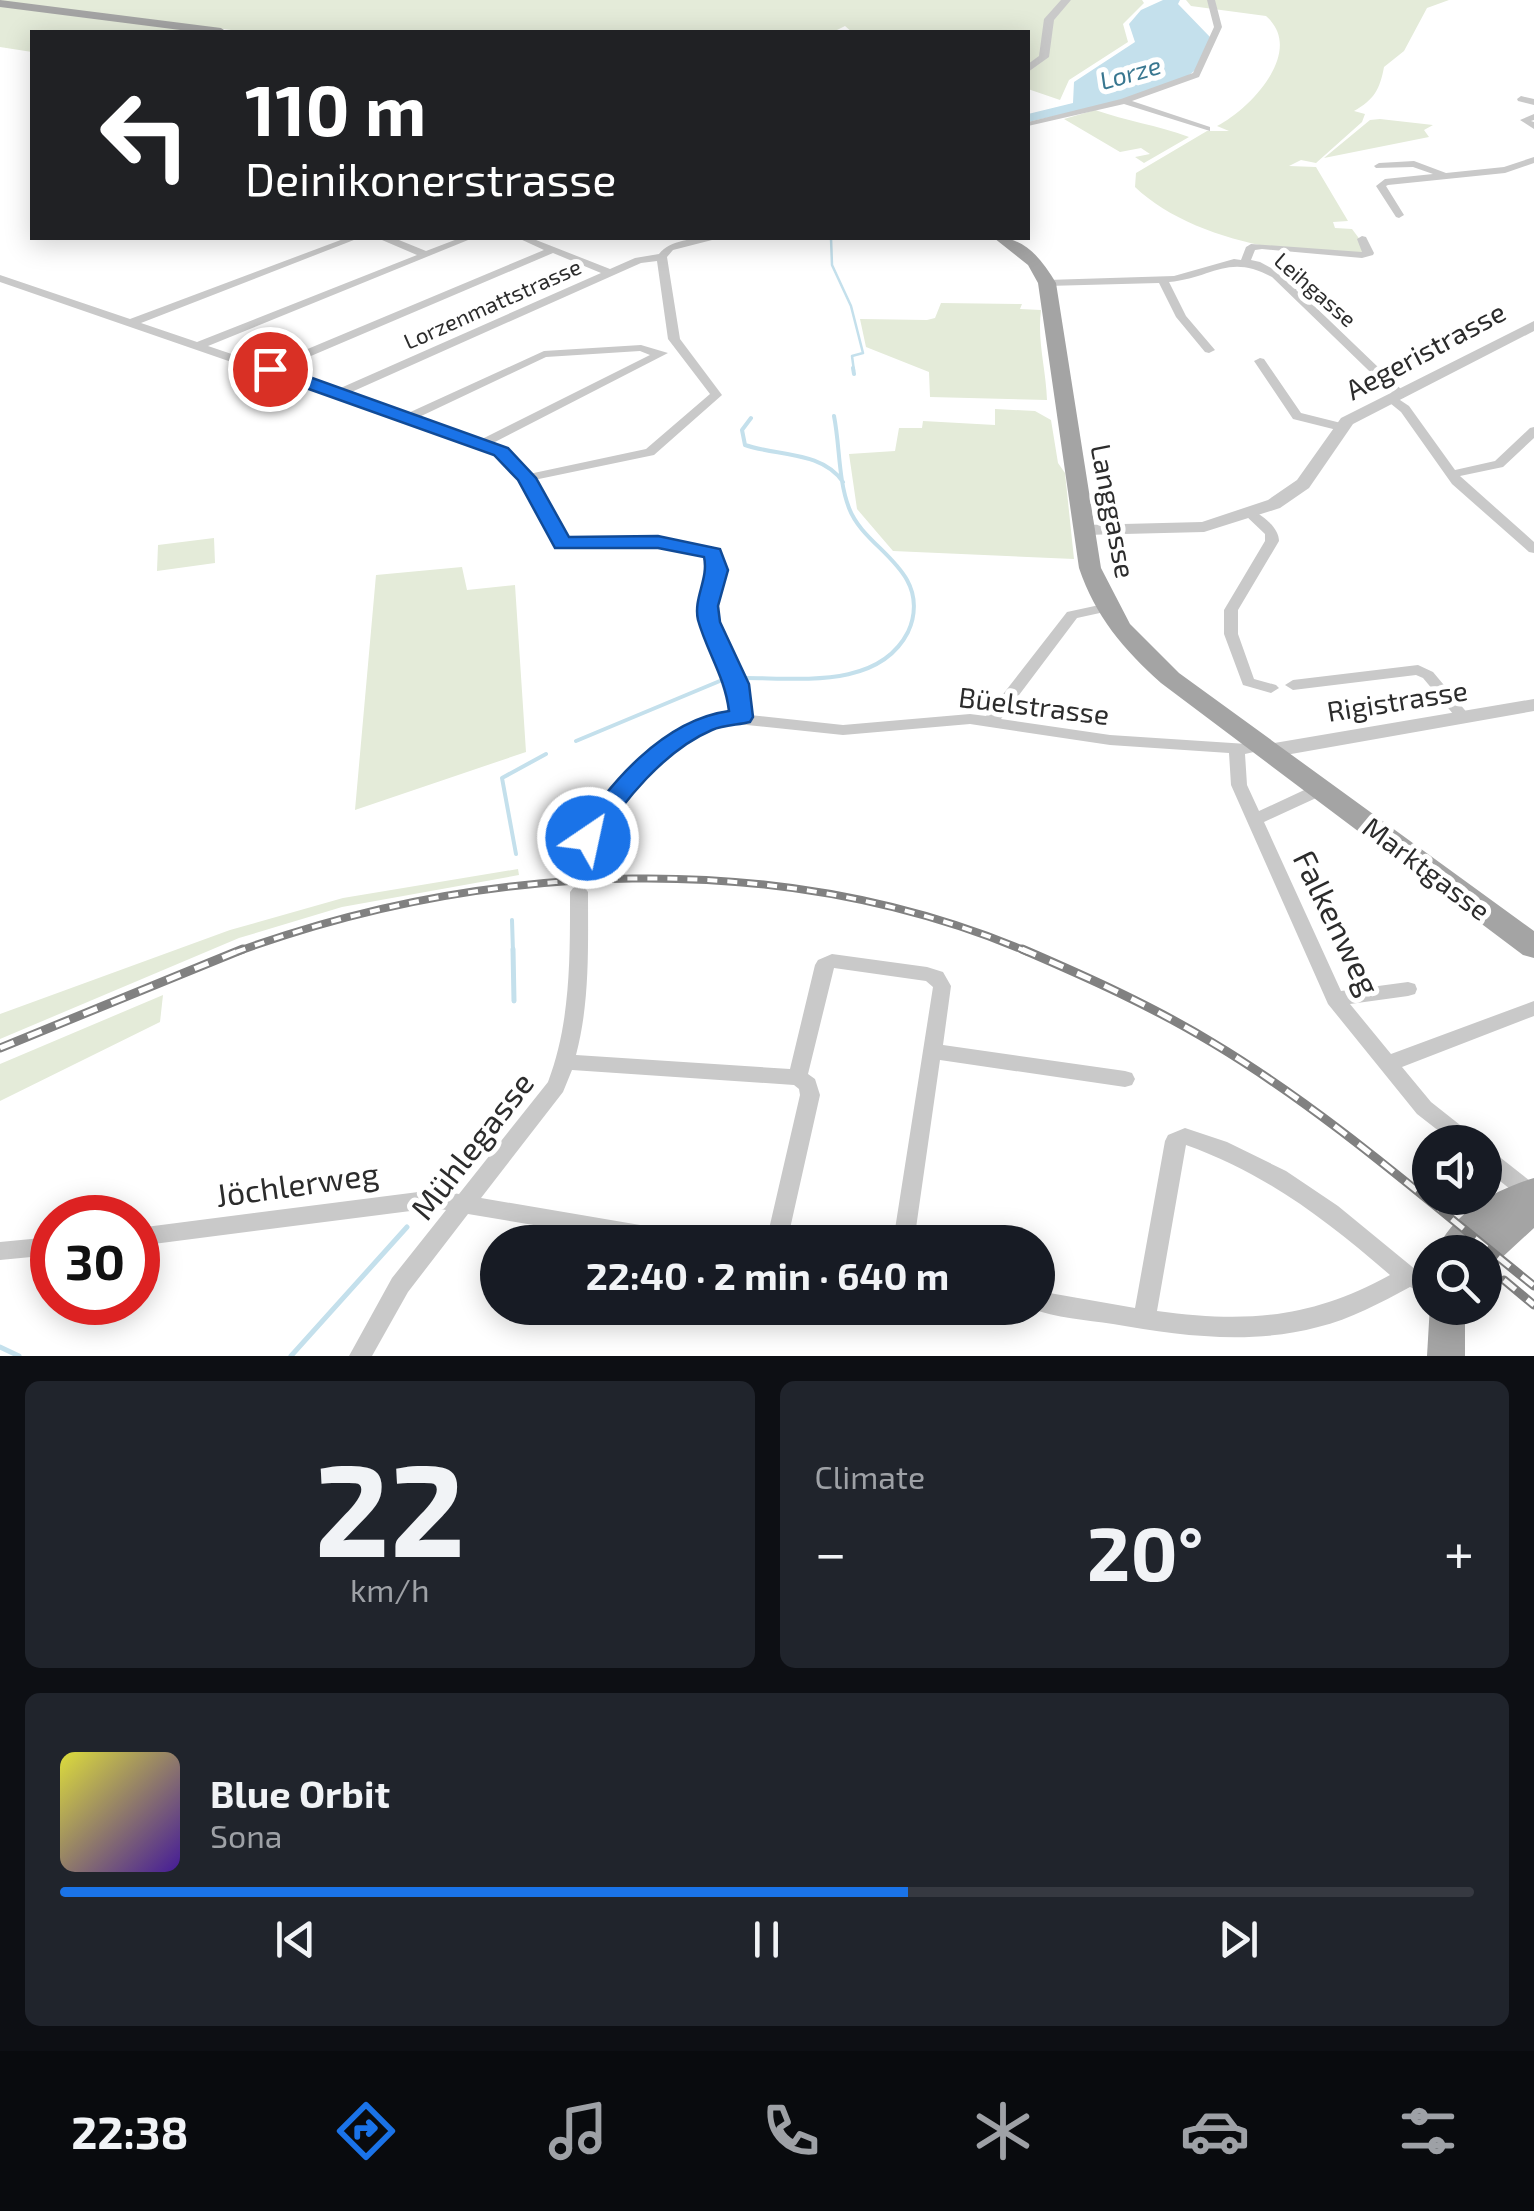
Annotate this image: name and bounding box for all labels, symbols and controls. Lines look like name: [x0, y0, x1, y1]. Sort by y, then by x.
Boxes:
water label: Lorze: [1096, 49, 1164, 95]
text: 110 m: [245, 66, 426, 150]
icon: left: [80, 70, 210, 200]
text: Deinikonerstrasse: [245, 151, 616, 205]
street label: Leihgasse: [1270, 246, 1362, 332]
street label: Lorzenmattstrasse: [399, 252, 585, 354]
street label: Aegeristrasse: [1339, 294, 1511, 406]
pin: [228, 327, 313, 412]
icon: arrive: [243, 342, 298, 397]
street label: Langgasse: [1084, 441, 1144, 581]
street label: Rigistrasse: [1324, 672, 1470, 728]
street label: Büelstrasse: [957, 679, 1111, 731]
position arrow: [536, 786, 640, 890]
street label: Marktgasse: [1357, 809, 1497, 927]
street label: Falkenweg: [1287, 843, 1389, 1001]
street label: Mühlegasse: [402, 1064, 540, 1226]
map controls: [1412, 1125, 1502, 1325]
button: sound: [1412, 1125, 1502, 1215]
street label: Jöchlerweg: [213, 1153, 381, 1213]
speed limit sign: 30: [30, 1195, 160, 1325]
button: search: [1412, 1235, 1502, 1325]
text: 22:40 · 2 min · 640 m: [586, 1252, 949, 1298]
text: 22: [314, 1427, 465, 1583]
text: Climate: [815, 1457, 925, 1495]
text: 20°: [1087, 1506, 1204, 1596]
text: −: [815, 1518, 847, 1584]
text: +: [1444, 1518, 1474, 1584]
text: km/h: [350, 1570, 429, 1608]
text: Blue Orbit: [210, 1770, 390, 1816]
text: Sona: [210, 1816, 282, 1854]
icon: previous: [268, 1912, 323, 1967]
icon: pause: [739, 1912, 794, 1967]
icon: next: [1211, 1912, 1266, 1967]
icon: directions: [331, 2096, 401, 2166]
icon: music: [543, 2096, 613, 2166]
icon: phone: [756, 2096, 826, 2166]
icon: climate: [968, 2096, 1038, 2166]
icon: car: [1180, 2096, 1250, 2166]
icon: filters: [1393, 2096, 1463, 2166]
text: 22:38: [71, 2104, 189, 2158]

